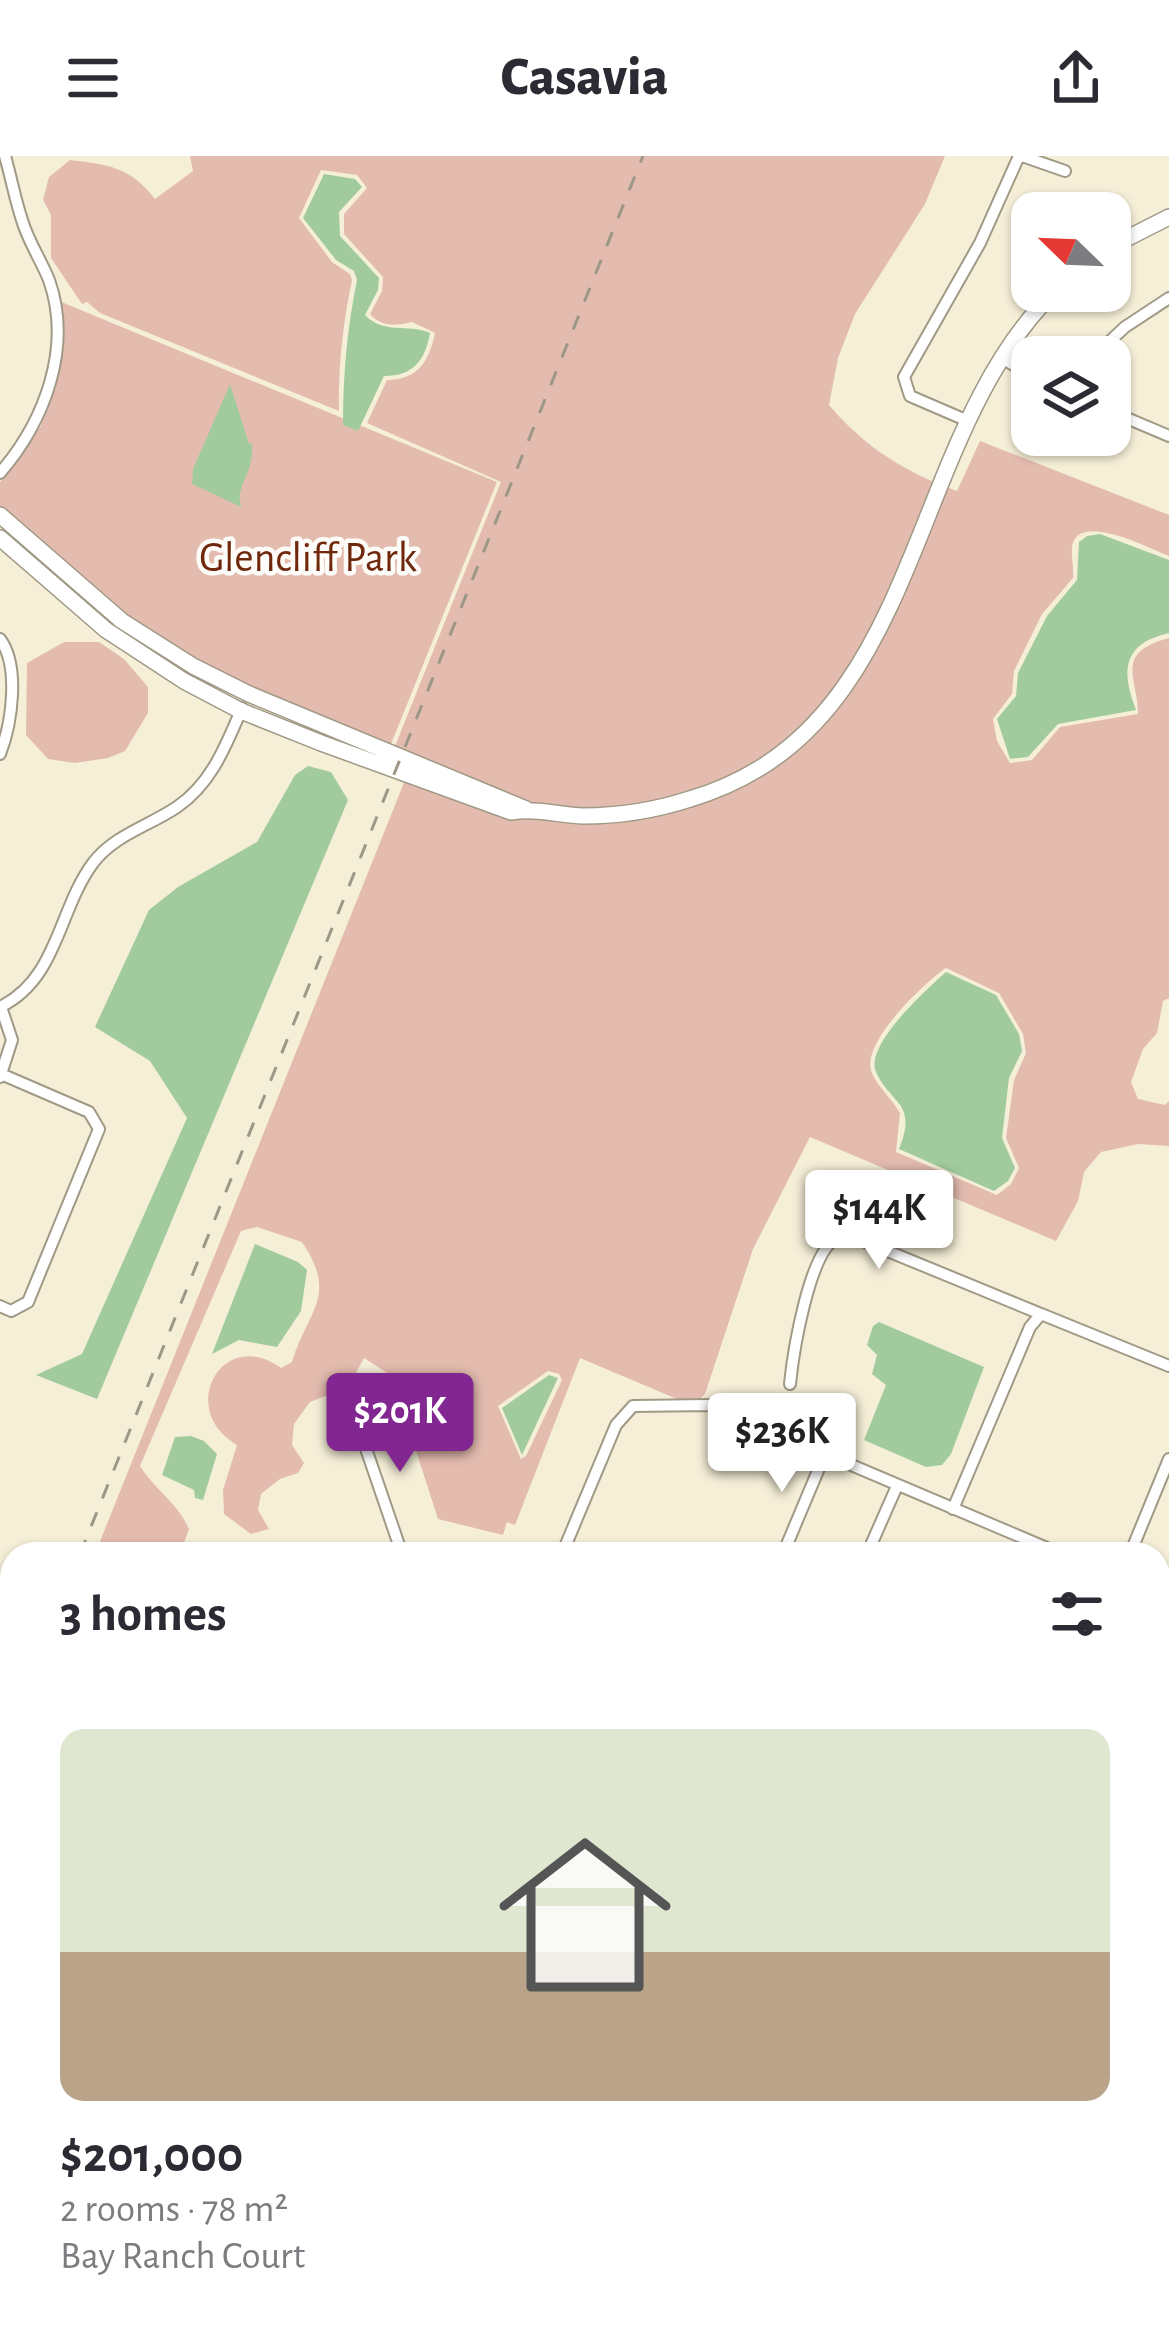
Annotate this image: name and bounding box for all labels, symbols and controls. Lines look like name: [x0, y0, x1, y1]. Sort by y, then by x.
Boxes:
icon: menu: [60, 45, 126, 111]
icon: share: [1043, 45, 1109, 111]
text: Casavia: [501, 51, 668, 105]
north arrow: [1011, 192, 1131, 312]
map controls: [1011, 192, 1131, 456]
button: layers: [1011, 336, 1131, 456]
park label: Glencliff Park: [199, 537, 417, 579]
pin: $144K: [795, 1170, 963, 1272]
text: $144K: [832, 1189, 926, 1228]
pin: $201K: [316, 1373, 484, 1475]
text: $201K: [353, 1392, 447, 1431]
pin: $236K: [698, 1393, 866, 1495]
text: $236K: [735, 1412, 829, 1451]
icon: filters: [1044, 1581, 1110, 1647]
text: 3 homes: [60, 1589, 227, 1640]
icon: home: [477, 1807, 693, 2023]
text: $201,000: [60, 2130, 243, 2181]
text: 2 rooms · 78 m²: [60, 2190, 288, 2229]
text: Bay Ranch Court: [60, 2237, 305, 2276]

